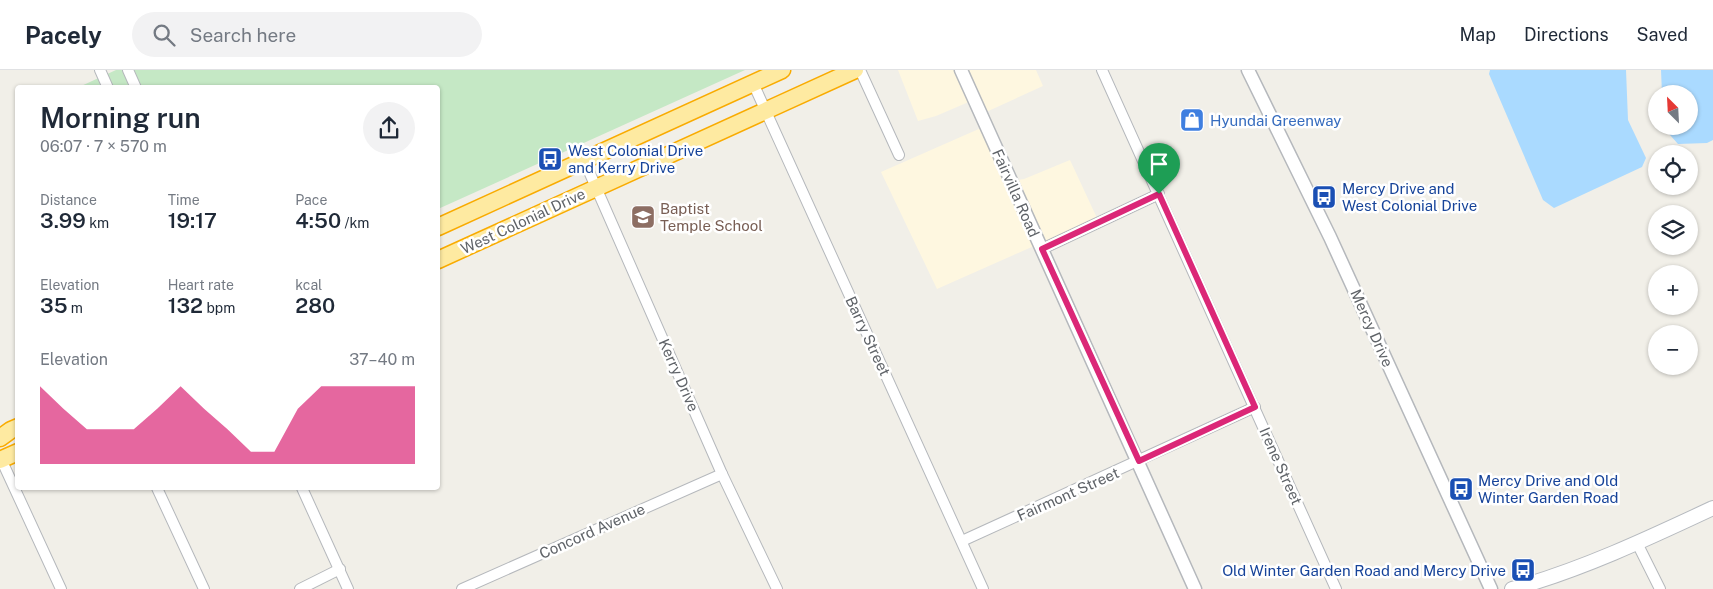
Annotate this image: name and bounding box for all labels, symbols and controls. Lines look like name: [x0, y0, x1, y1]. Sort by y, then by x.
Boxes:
search box: [132, 12, 482, 57]
text: Pacely: [25, 21, 102, 49]
icon: search: [150, 21, 178, 49]
text: Search here: [190, 24, 296, 46]
text: Map: [1459, 24, 1496, 45]
text: Directions: [1524, 24, 1609, 45]
text: Saved: [1637, 24, 1688, 45]
north arrow: [1648, 85, 1698, 135]
map controls: [1648, 85, 1698, 375]
text: Morning run: [40, 101, 201, 134]
button: share: [363, 102, 415, 154]
shop icon: Hyundai Greenway: [1179, 107, 1205, 133]
place label: Hyundai Greenway: [1210, 112, 1341, 129]
text: 06:07 · 7 × 570 m: [40, 137, 167, 156]
place label: West Colonial Drive and Kerry Drive: [568, 142, 703, 176]
pin: [1138, 143, 1180, 194]
button: locate: [1648, 145, 1698, 195]
bus stop icon: West Colonial Drive and Kerry Drive: [537, 146, 563, 172]
street label: Fairvilla Road: [989, 146, 1043, 240]
icon: arrive: [1145, 150, 1173, 178]
place label: Mercy Drive and West Colonial Drive: [1342, 180, 1477, 214]
bus stop icon: Mercy Drive and West Colonial Drive: [1311, 184, 1337, 210]
street label: West Colonial Drive: [458, 185, 588, 257]
text: Distance: [40, 192, 97, 208]
text: Time: [168, 192, 200, 208]
text: Pace: [295, 192, 327, 208]
place label: Baptist Temple School: [660, 200, 763, 234]
school or university icon: Baptist Temple School: [630, 204, 656, 230]
button: layers: [1648, 205, 1698, 255]
text: 3.99: [40, 208, 86, 233]
text: 19:17: [168, 208, 217, 233]
text: 4:50: [295, 208, 341, 233]
text: km: [86, 215, 109, 231]
text: /km: [341, 215, 369, 231]
button: +: [1648, 265, 1698, 315]
text: Elevation: [40, 277, 99, 293]
text: Heart rate: [168, 277, 234, 293]
text: kcal: [295, 277, 322, 293]
street label: Mercy Drive: [1347, 287, 1397, 369]
text: 35: [40, 293, 67, 318]
text: 132: [168, 293, 203, 318]
text: 280: [295, 293, 335, 318]
street label: Barry Street: [842, 294, 894, 379]
text: m: [67, 300, 83, 316]
text: bpm: [203, 300, 235, 316]
button: −: [1648, 325, 1698, 375]
street label: Kerry Drive: [655, 336, 703, 414]
text: Elevation: [40, 350, 108, 369]
text: 37–40 m: [349, 350, 415, 369]
street label: Irene Street: [1256, 425, 1306, 508]
street label: Fairmont Street: [1014, 464, 1122, 524]
place label: Mercy Drive and Old Winter Garden Road: [1478, 472, 1618, 506]
bus stop icon: Mercy Drive and Old Winter Garden Road: [1448, 476, 1474, 502]
street label: Concord Avenue: [537, 500, 647, 562]
bus stop icon: Old Winter Garden Road and Mercy Drive: [1510, 557, 1536, 583]
place label: Old Winter Garden Road and Mercy Drive: [1222, 562, 1506, 579]

